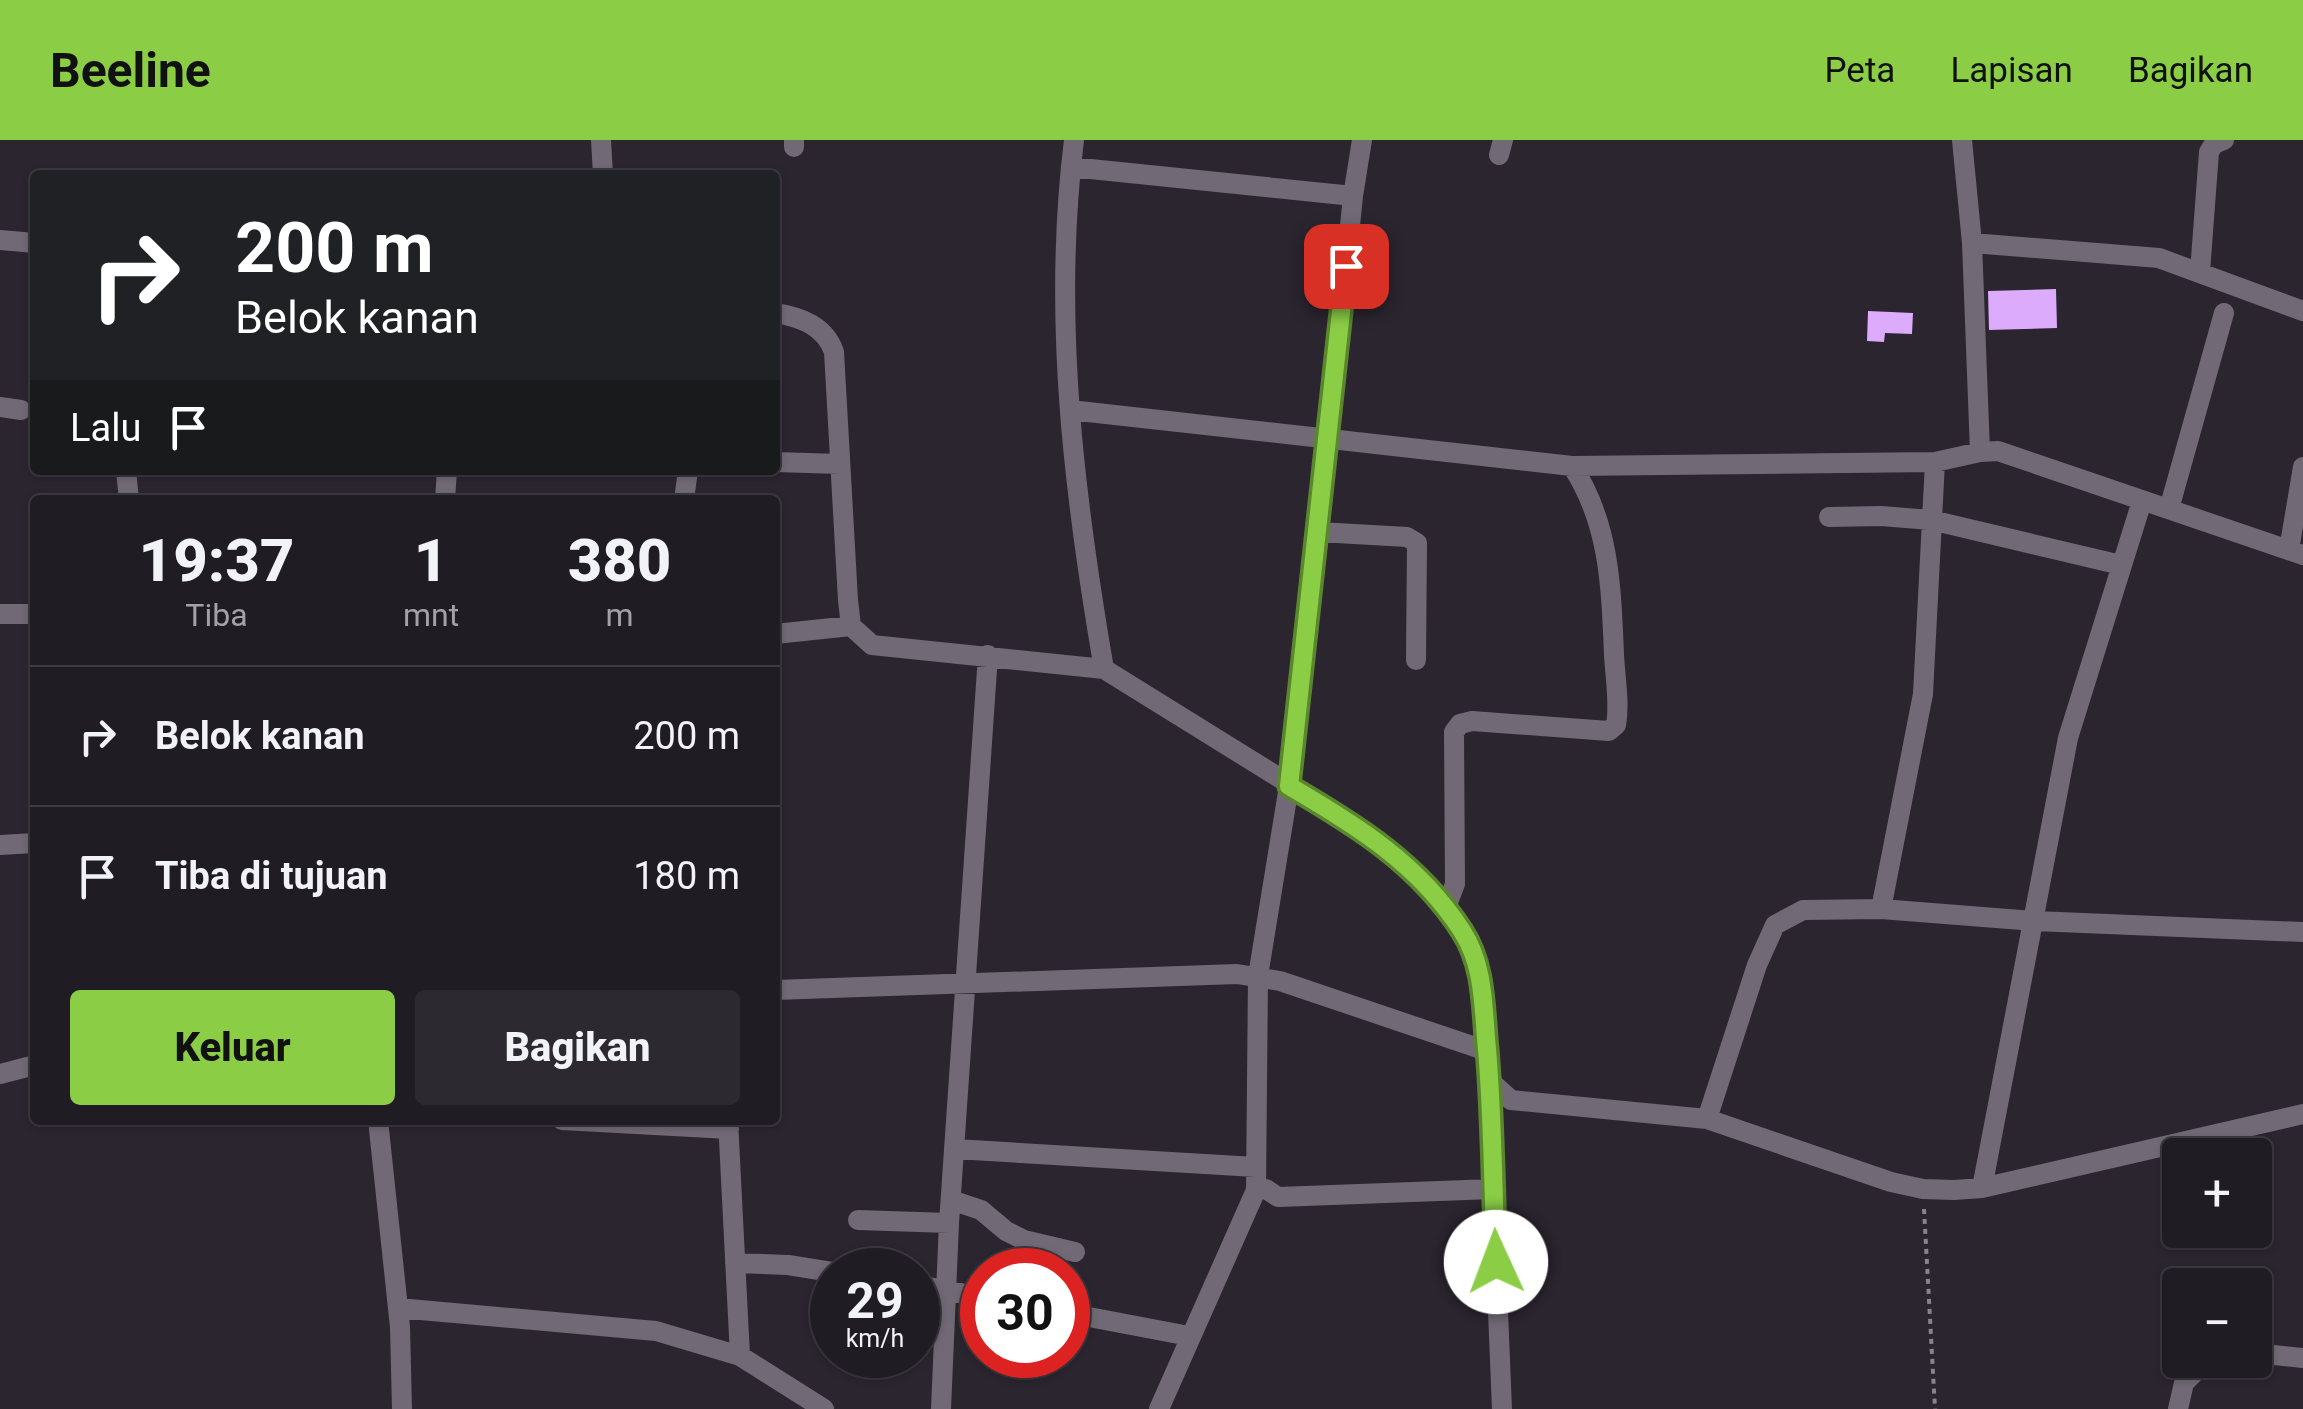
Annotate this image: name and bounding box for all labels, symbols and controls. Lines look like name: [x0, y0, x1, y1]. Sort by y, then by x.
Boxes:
text: Beeline: [50, 42, 211, 99]
text: Peta: [1824, 50, 1895, 91]
text: Lapisan: [1950, 50, 2073, 91]
text: Bagikan: [2128, 50, 2253, 91]
text: 200 m: [235, 207, 434, 289]
icon: right: [70, 210, 200, 340]
pin: [1304, 224, 1389, 309]
icon: arrive: [1319, 239, 1374, 294]
text: Belok kanan: [235, 291, 479, 344]
icon: arrive: [161, 400, 216, 455]
text: Lalu: [70, 406, 141, 450]
text: 19:37: [139, 525, 294, 596]
text: 1: [414, 525, 448, 596]
text: 380: [568, 525, 671, 596]
text: Tiba: [185, 596, 248, 634]
text: mnt: [403, 596, 459, 634]
text: m: [606, 596, 634, 634]
icon: right: [70, 709, 125, 764]
text: Belok kanan: [155, 714, 365, 758]
text: 200 m: [633, 714, 740, 758]
icon: arrive: [70, 849, 125, 904]
text: Tiba di tujuan: [155, 854, 388, 898]
text: 180 m: [633, 854, 740, 898]
button: Keluar: [70, 990, 395, 1105]
button: Bagikan: [415, 990, 740, 1105]
map controls: [2162, 1138, 2272, 1378]
button: +: [2162, 1138, 2272, 1248]
position arrow: [1444, 1210, 1548, 1314]
speed limit sign: 30: [960, 1248, 1090, 1378]
button: −: [2162, 1268, 2272, 1378]
text: 29: [846, 1272, 904, 1330]
text: km/h: [846, 1324, 904, 1353]

